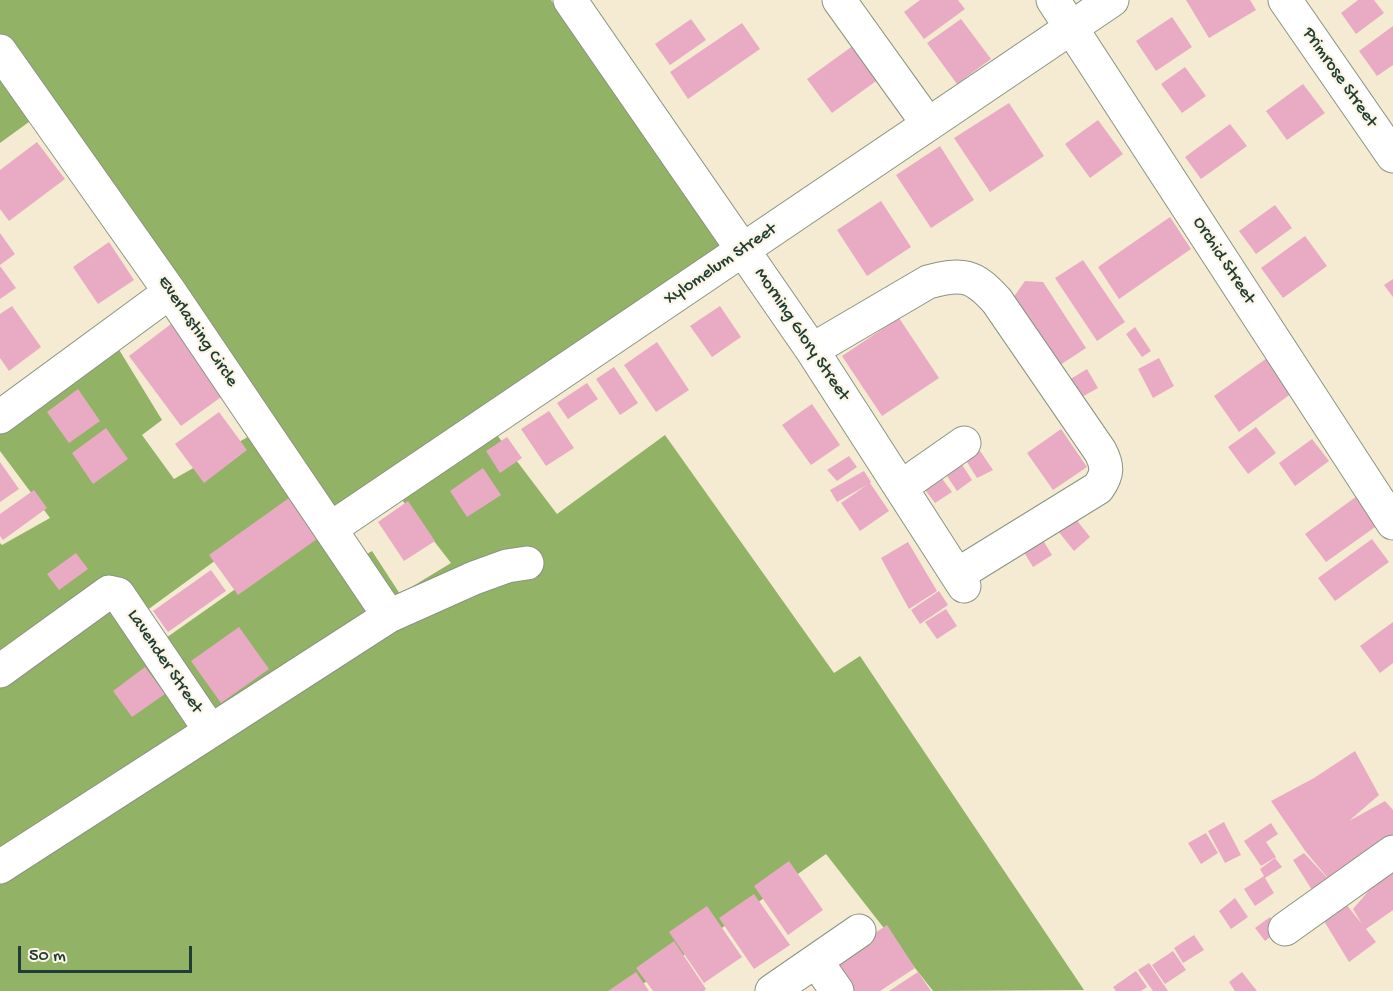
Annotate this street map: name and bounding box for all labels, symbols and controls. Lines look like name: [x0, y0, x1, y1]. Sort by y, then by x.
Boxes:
street label: Primrose Street: [1297, 24, 1381, 132]
street label: Orchid Street: [1187, 213, 1259, 309]
street label: Xylomelum Street: [661, 219, 781, 311]
street label: Morning Glory Street: [748, 264, 854, 406]
street label: Everlasting Circle: [152, 272, 242, 392]
street label: Lavender Street: [121, 606, 207, 718]
scale bar: [21, 934, 195, 972]
text: 50 m: [29, 946, 66, 967]

